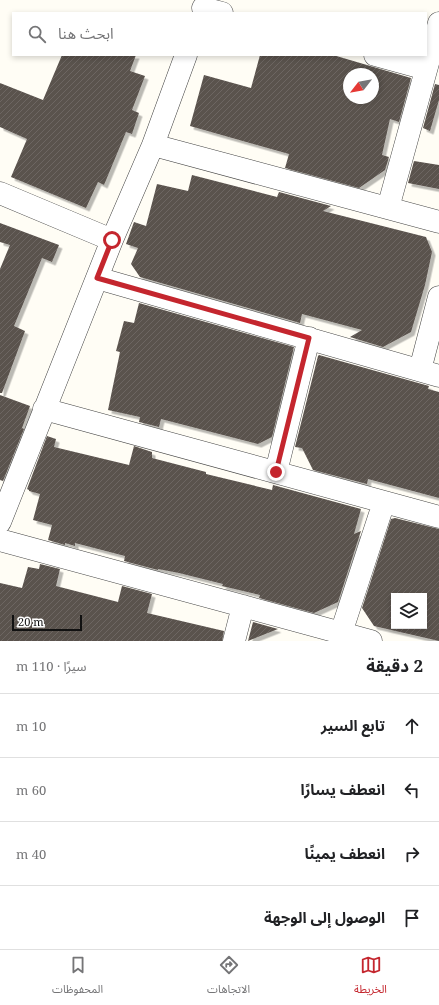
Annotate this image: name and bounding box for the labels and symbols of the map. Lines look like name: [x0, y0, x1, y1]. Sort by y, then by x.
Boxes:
north arrow: [343, 68, 379, 104]
route start: [103, 231, 121, 249]
route end: [267, 463, 285, 481]
scale bar: [12, 613, 82, 632]

